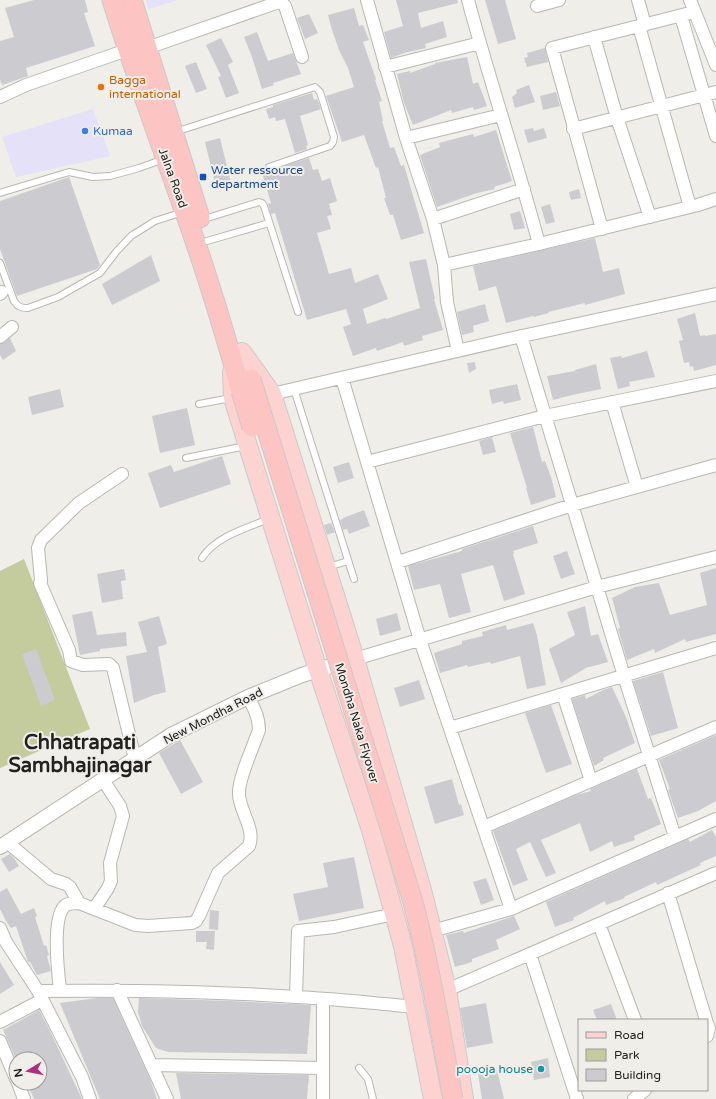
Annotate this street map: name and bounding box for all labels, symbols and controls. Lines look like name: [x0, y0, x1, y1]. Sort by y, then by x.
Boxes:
place label: Bagga international: [109, 73, 181, 101]
marker: Bagga international: [96, 82, 106, 92]
place label: Kumaa: [93, 124, 133, 138]
marker: Kumaa: [80, 126, 90, 136]
street label: Jalna Road: [156, 146, 190, 210]
place label: Water ressource department: [211, 163, 303, 191]
marker: Water ressource department: [198, 172, 208, 182]
street label: Mondha Naka Flyover: [332, 661, 382, 785]
street label: New Mondha Road: [161, 685, 265, 747]
district label: Chhatrapati Sambhajinagar: [9, 731, 152, 778]
legend: [578, 1019, 708, 1091]
text: Road: [614, 1028, 644, 1042]
text: Park: [614, 1048, 640, 1062]
north arrow: [8, 1051, 48, 1091]
place label: poooja house: [456, 1062, 533, 1076]
marker: poooja house: [536, 1064, 546, 1074]
text: N: [11, 1067, 26, 1078]
text: Building: [614, 1068, 661, 1082]

